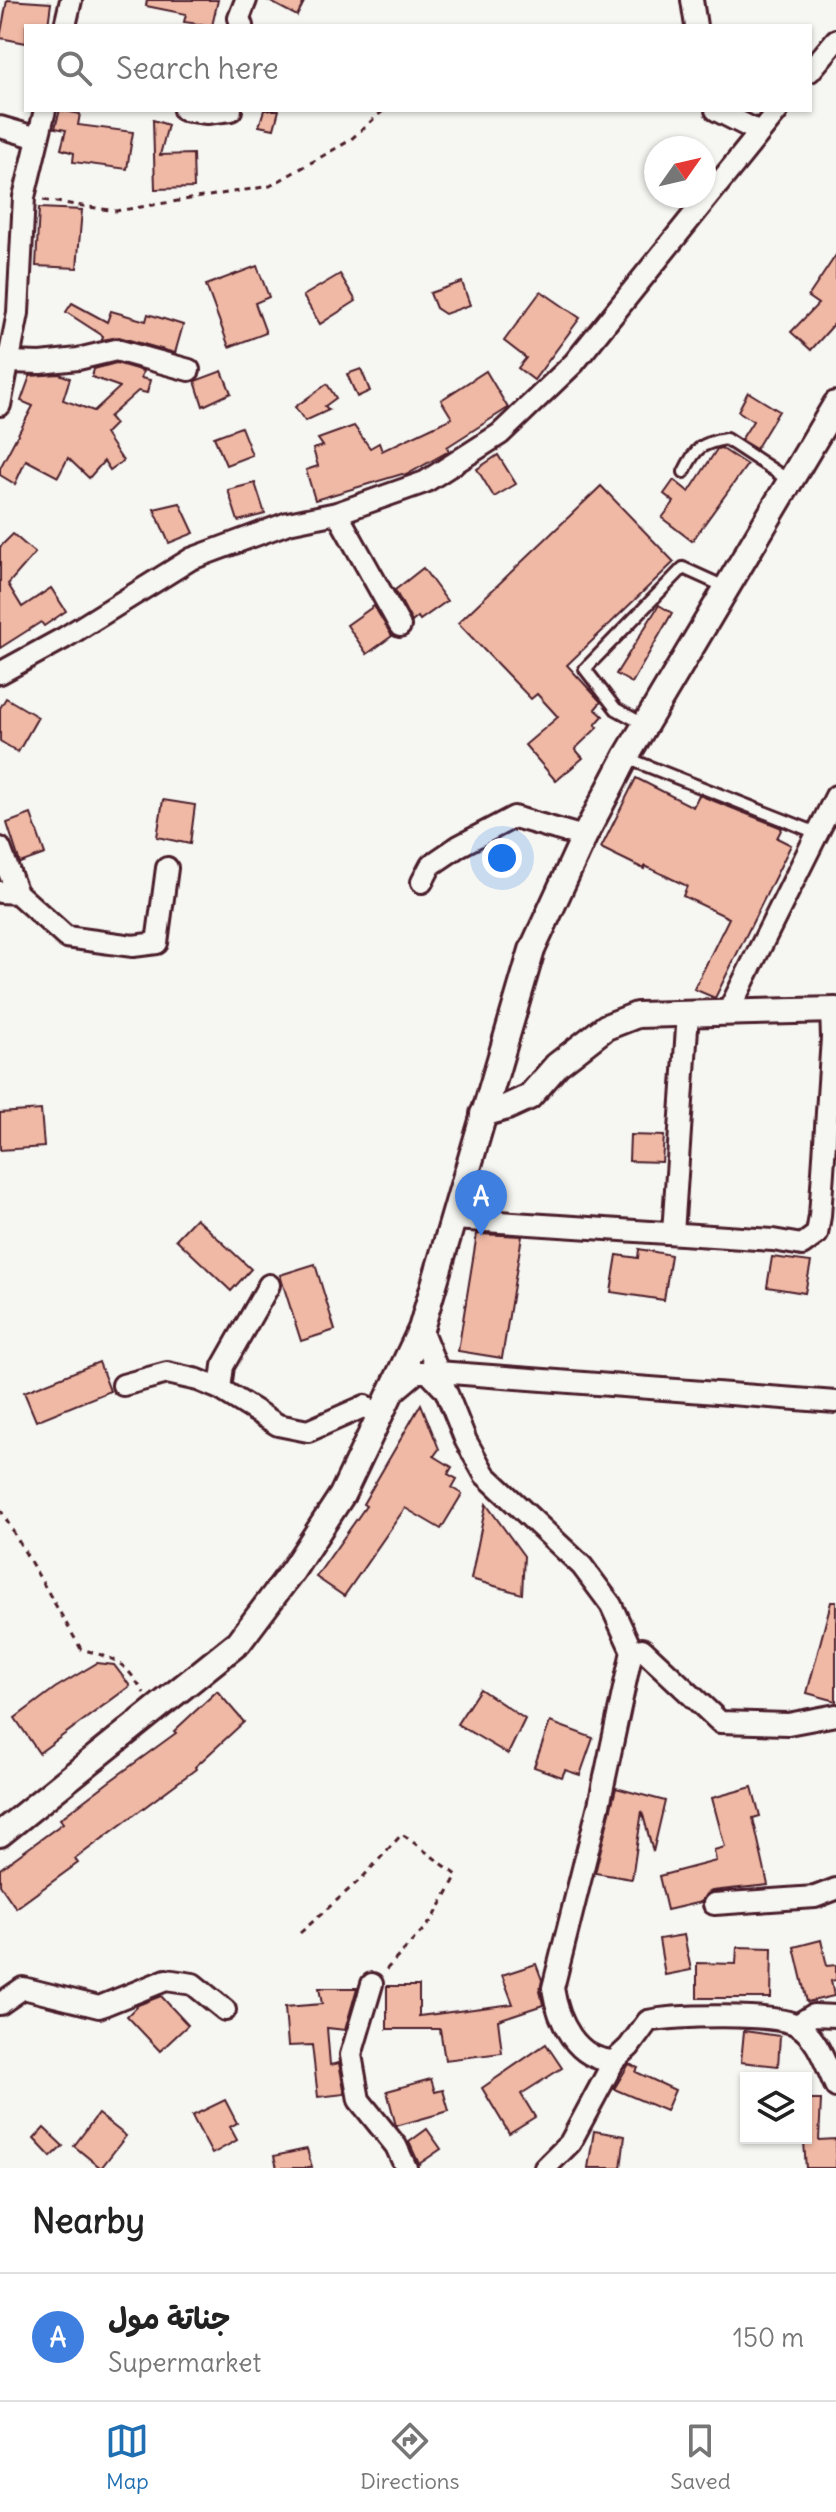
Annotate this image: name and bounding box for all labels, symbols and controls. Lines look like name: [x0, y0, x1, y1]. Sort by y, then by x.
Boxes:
search box: [24, 24, 812, 112]
icon: search: [52, 46, 96, 90]
text: Search here: [116, 49, 279, 87]
north arrow: [644, 136, 716, 208]
your location: [482, 838, 522, 878]
pin: A: [455, 1170, 507, 1236]
map controls: [740, 2072, 812, 2144]
button: layers: [740, 2072, 812, 2144]
text: Nearby: [32, 2199, 145, 2242]
text: جناتة مول: [108, 2299, 230, 2337]
text: A: [50, 2321, 66, 2354]
text: 150 m: [733, 2321, 804, 2354]
text: Supermarket: [108, 2346, 261, 2379]
tab: Map: [105, 2419, 149, 2495]
tab: Directions: [360, 2419, 460, 2495]
tab: Saved: [670, 2419, 731, 2495]

